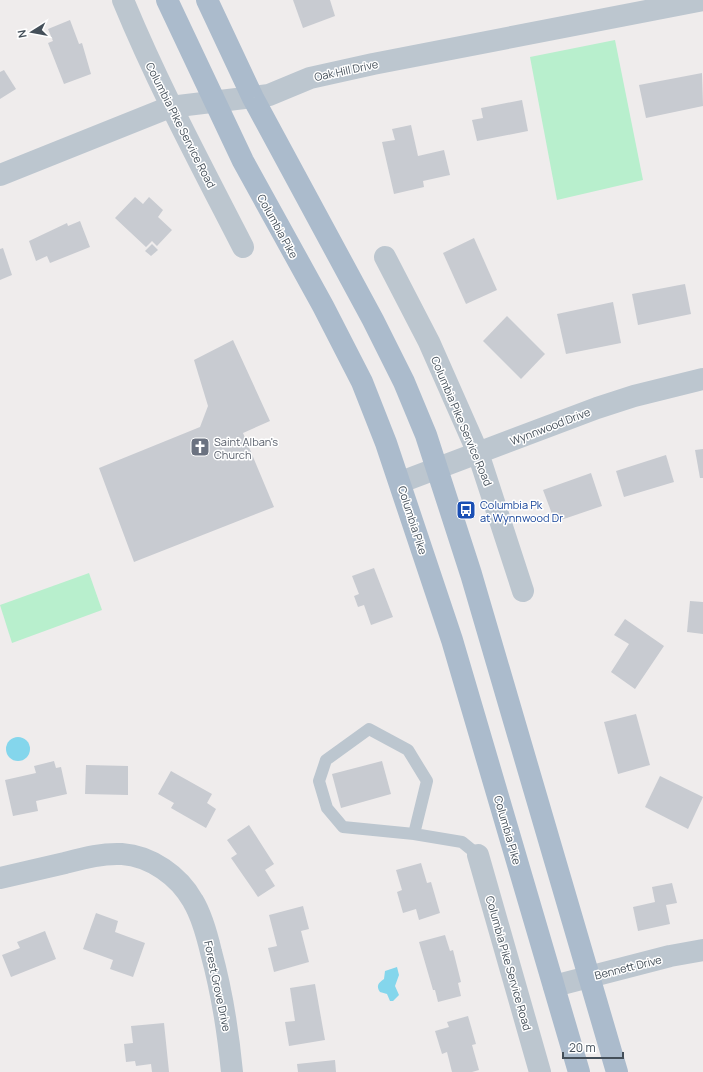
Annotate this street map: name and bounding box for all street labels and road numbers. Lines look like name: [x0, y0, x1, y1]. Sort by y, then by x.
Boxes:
street label: Oak Hill Drive: [313, 56, 380, 84]
street label: Columbia Pike Service Road: [143, 60, 219, 190]
street label: Columbia Pike: [254, 191, 302, 261]
street label: Columbia Pike Service Road: [428, 354, 496, 488]
street label: Wynnwood Drive: [508, 404, 593, 448]
street label: Columbia Pike: [395, 484, 431, 557]
street label: Columbia Pike: [491, 794, 525, 867]
street label: Columbia Pike Service Road: [483, 894, 535, 1032]
street label: Forest Grove Drive: [201, 939, 235, 1033]
street label: Bennett Drive: [593, 951, 664, 983]

